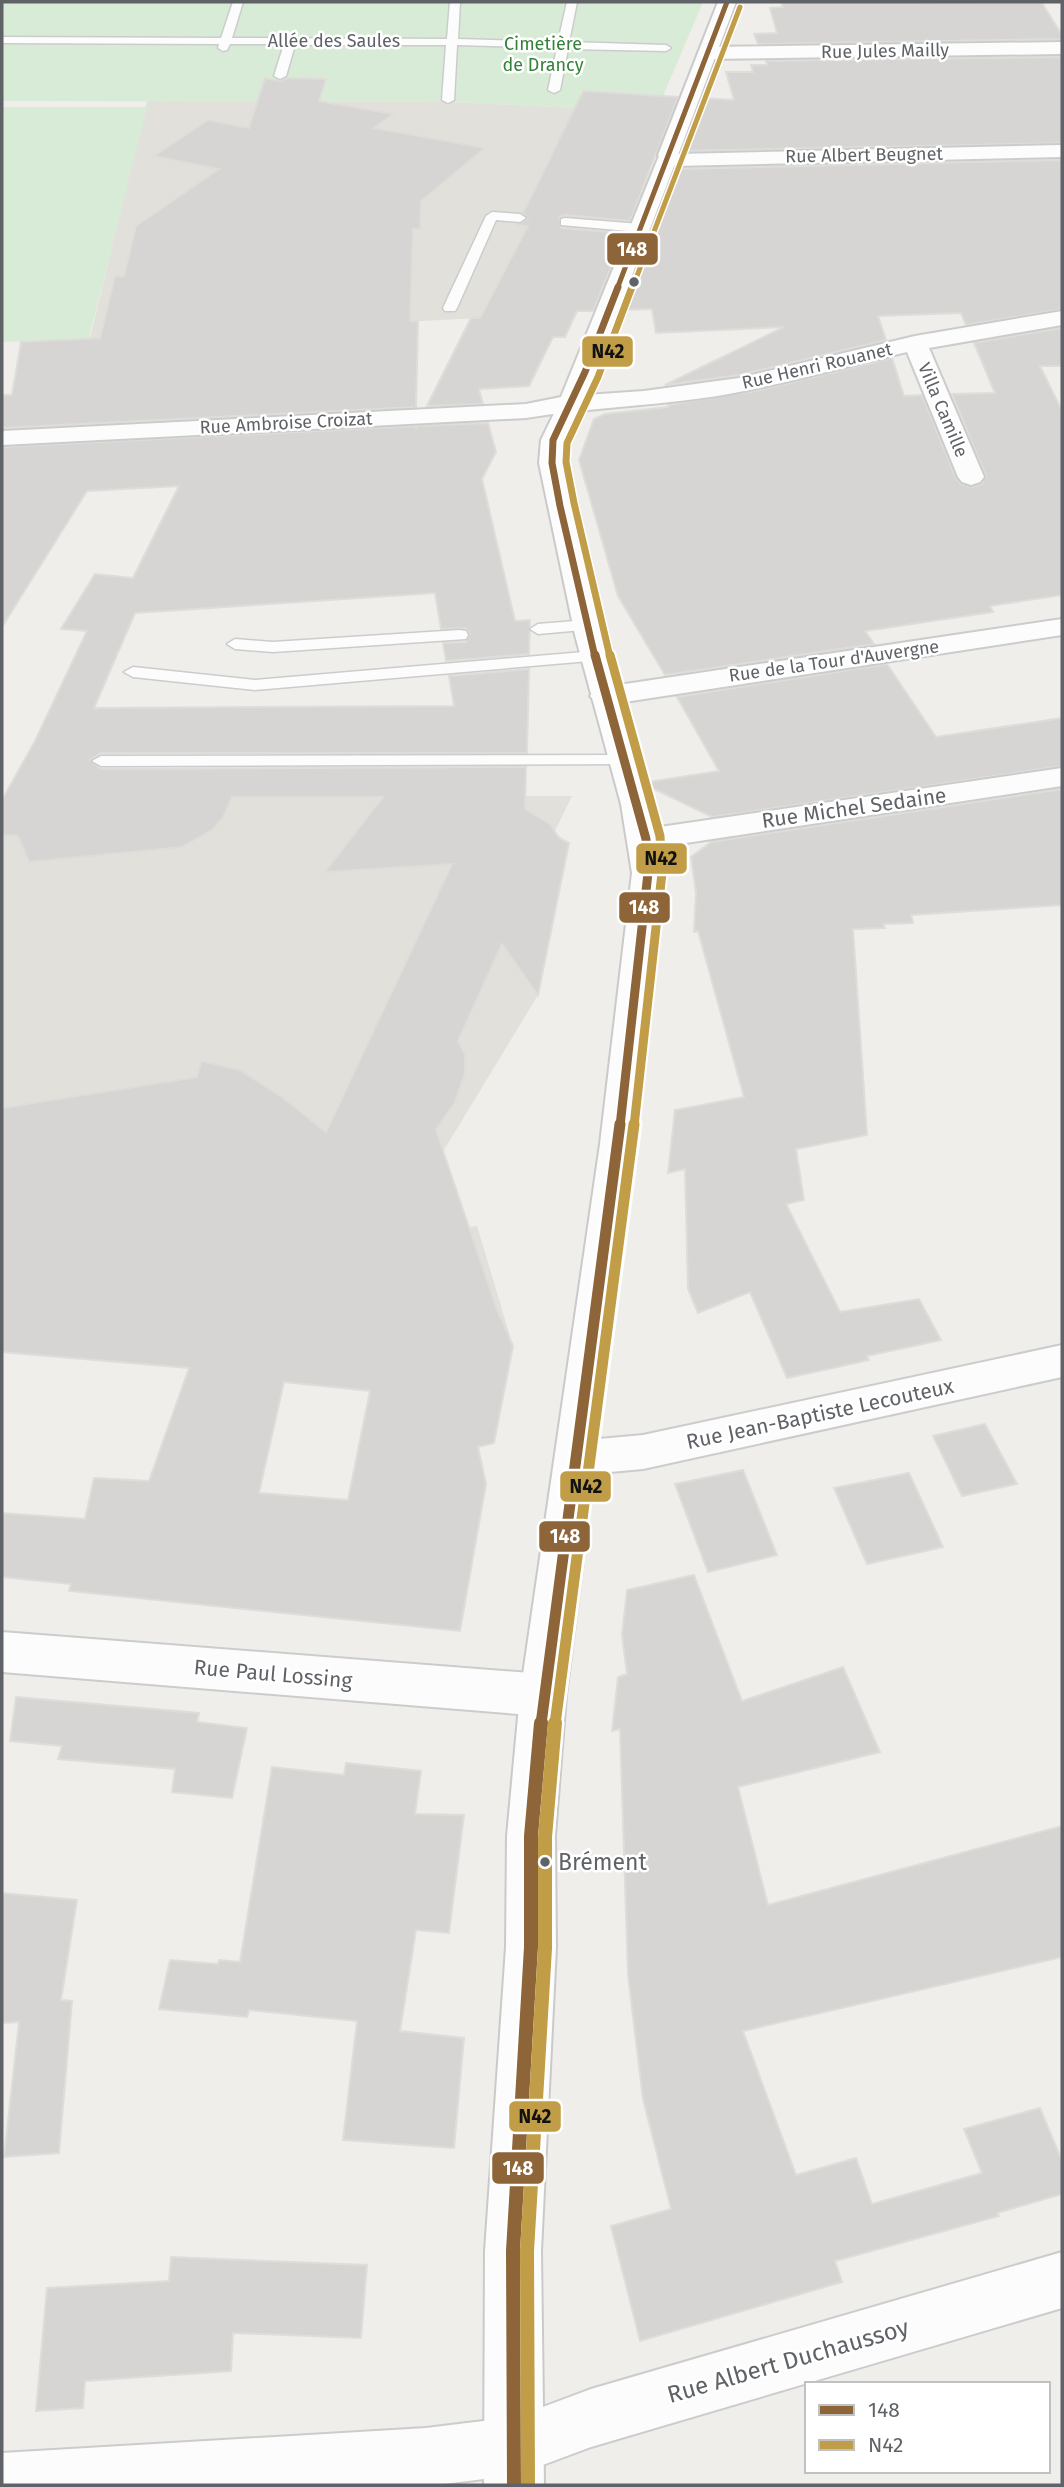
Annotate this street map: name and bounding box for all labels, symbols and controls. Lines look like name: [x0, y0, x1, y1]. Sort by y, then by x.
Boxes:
street label: Allée des Saules: [268, 30, 400, 52]
park label: Cimetière de Drancy: [502, 33, 584, 76]
street label: Rue Jules Mailly: [821, 39, 949, 63]
street label: Rue Albert Beugnet: [785, 143, 944, 167]
line badge: 148: [606, 232, 659, 266]
text: 148: [617, 238, 647, 261]
unlabelled marker: [627, 275, 641, 289]
line badge: N42: [581, 335, 634, 368]
street label: Rue Henri Rouanet: [740, 338, 895, 394]
text: N42: [592, 340, 625, 363]
street label: Villa Camille: [913, 359, 973, 461]
street label: Rue Ambroise Croizat: [199, 407, 373, 439]
street label: Rue de la Tour d'Auvergne: [727, 635, 941, 687]
street label: Rue Michel Sedaine: [760, 782, 948, 834]
line badge: N42: [635, 842, 688, 875]
text: N42: [645, 847, 678, 870]
line badge: 148: [618, 891, 671, 924]
text: 148: [629, 896, 659, 919]
street label: Rue Jean-Baptiste Lecouteux: [684, 1373, 957, 1455]
line badge: N42: [559, 1470, 612, 1503]
text: N42: [570, 1475, 603, 1498]
line badge: 148: [538, 1520, 591, 1553]
text: 148: [550, 1525, 580, 1548]
street label: Rue Paul Lossing: [193, 1654, 353, 1694]
place label: Brément: [558, 1848, 647, 1876]
marker: Brément: [538, 1855, 552, 1869]
line badge: N42: [508, 2100, 562, 2133]
text: N42: [519, 2105, 552, 2128]
line badge: 148: [491, 2151, 545, 2185]
text: 148: [503, 2157, 533, 2180]
street label: Rue Albert Duchaussoy: [664, 2313, 912, 2409]
legend: [805, 2382, 1050, 2473]
text: 148: [868, 2397, 900, 2423]
text: N42: [868, 2432, 904, 2458]

